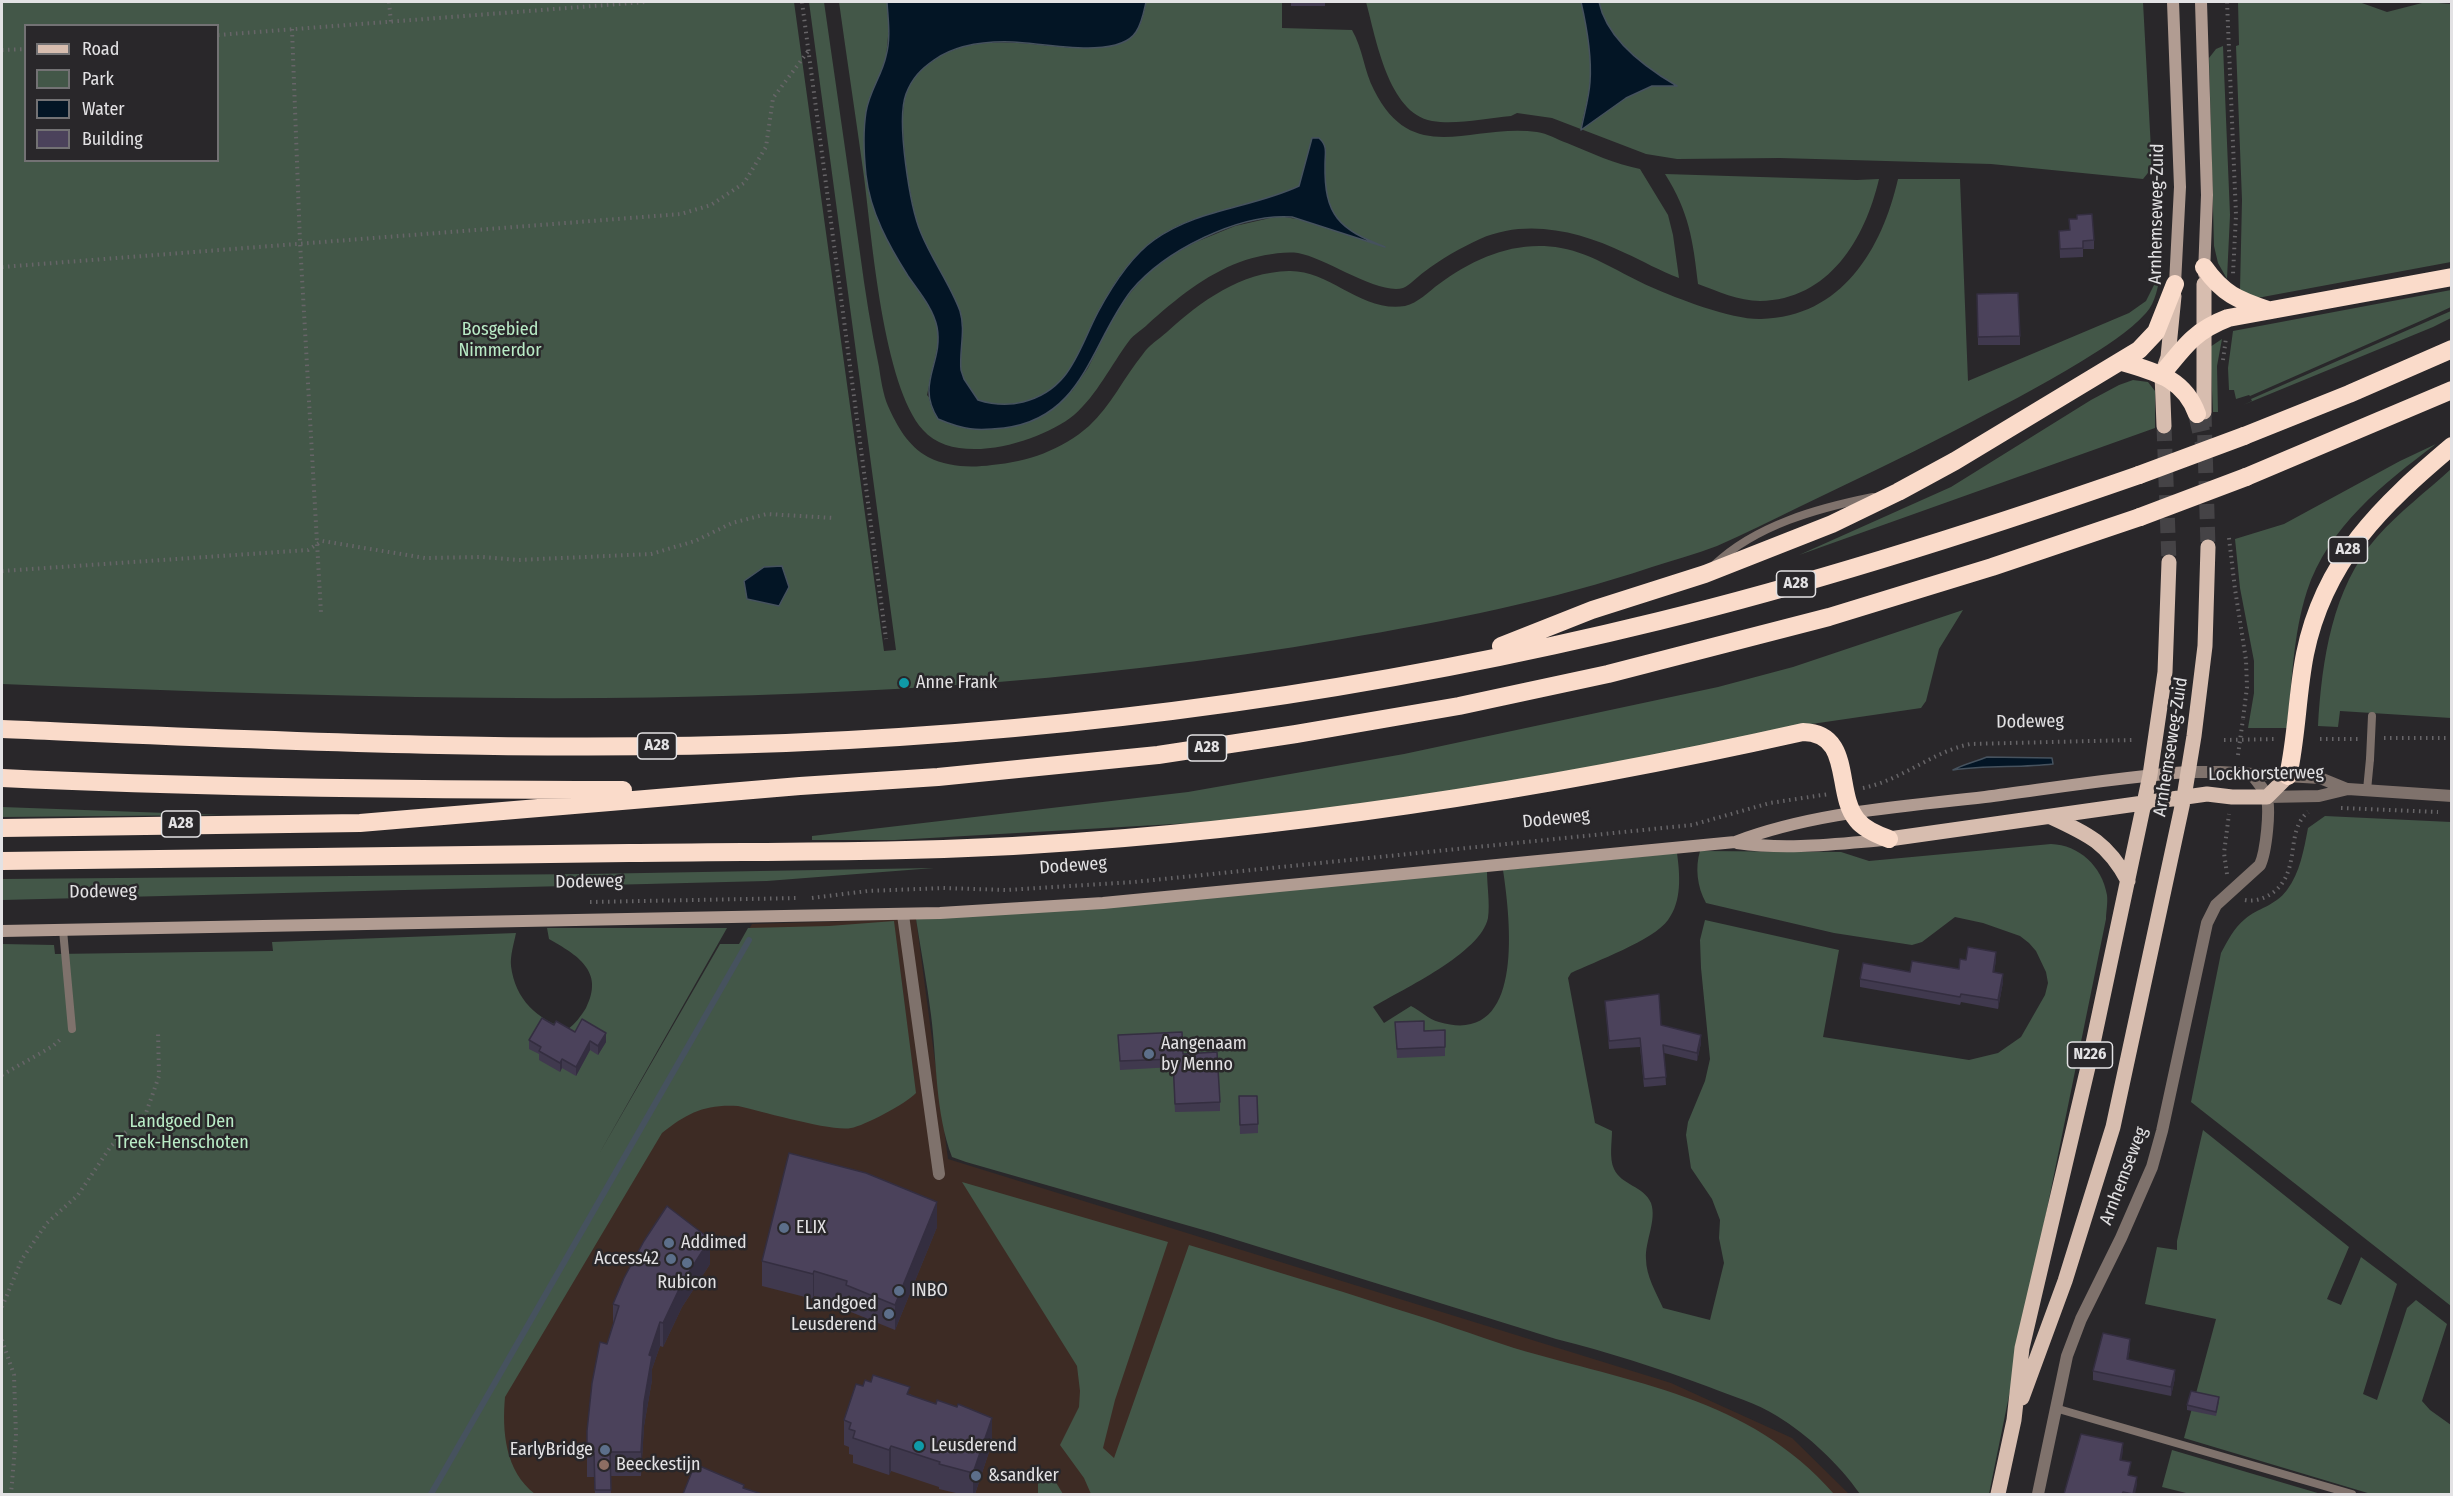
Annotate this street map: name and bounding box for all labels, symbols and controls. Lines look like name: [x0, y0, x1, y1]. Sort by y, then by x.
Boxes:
legend: [24, 24, 219, 162]
text: Road: [82, 38, 119, 60]
text: Park: [82, 68, 114, 90]
text: Water: [82, 98, 125, 120]
text: Building: [82, 128, 143, 150]
street label: Arnhemseweg-Zuid: [2145, 143, 2169, 285]
park label: Bosgebied Nimmerdor: [458, 319, 542, 362]
road number: A28: [2328, 537, 2368, 563]
road number: A28: [1776, 571, 1816, 597]
place label: Anne Frank: [916, 672, 997, 694]
marker: Anne Frank: [897, 676, 911, 690]
street label: Arnhemseweg-Zuid: [2149, 676, 2193, 818]
street label: Dodeweg: [1996, 711, 2064, 733]
road number: A28: [638, 733, 676, 759]
road number: A28: [1188, 735, 1226, 761]
street label: Lockhorsterweg: [2208, 762, 2324, 786]
street label: Dodeweg: [1521, 805, 1591, 833]
road number: A28: [162, 811, 201, 837]
street label: Dodeweg: [1039, 853, 1107, 879]
street label: Dodeweg: [555, 871, 623, 893]
street label: Dodeweg: [69, 881, 137, 903]
place label: Aangenaam by Menno: [1161, 1033, 1247, 1076]
road number: N226: [2068, 1042, 2112, 1068]
marker: Aangenaam by Menno: [1142, 1047, 1156, 1061]
park label: Landgoed Den Treek-Henschoten: [115, 1111, 249, 1154]
street label: Arnhemseweg: [2095, 1124, 2153, 1228]
place label: ELIX: [796, 1217, 826, 1239]
marker: ELIX: [777, 1221, 791, 1235]
place label: Addimed: [681, 1232, 747, 1254]
marker: Addimed: [662, 1236, 676, 1250]
place label: Access42: [594, 1248, 659, 1270]
marker: Access42: [664, 1252, 678, 1266]
marker: Rubicon: [680, 1256, 694, 1270]
place label: Rubicon: [657, 1272, 717, 1294]
place label: INBO: [911, 1280, 948, 1302]
marker: INBO: [892, 1284, 906, 1298]
place label: Landgoed Leusderend: [791, 1293, 877, 1336]
marker: Landgoed Leusderend: [882, 1307, 896, 1321]
place label: Leusderend: [931, 1435, 1017, 1457]
place label: EarlyBridge: [510, 1439, 593, 1461]
marker: Leusderend: [912, 1439, 926, 1453]
marker: EarlyBridge: [598, 1443, 612, 1457]
place label: Beeckestijn: [616, 1454, 701, 1476]
marker: Beeckestijn: [597, 1458, 611, 1472]
place label: &sandker: [988, 1465, 1059, 1487]
marker: &sandker: [969, 1469, 983, 1483]

